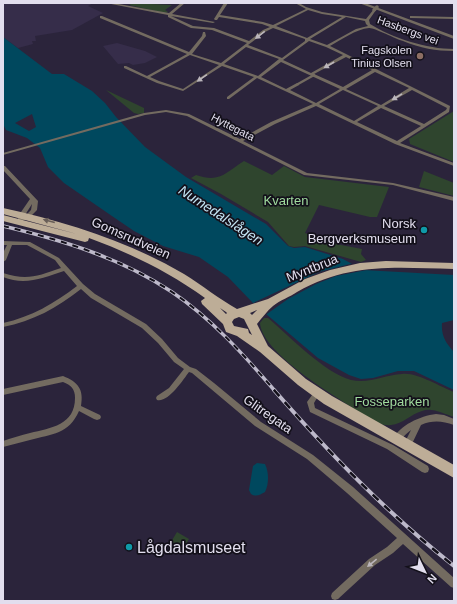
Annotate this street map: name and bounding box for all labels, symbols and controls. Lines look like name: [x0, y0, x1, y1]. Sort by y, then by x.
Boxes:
street label: Hasbergs vei: [376, 13, 440, 47]
one-way arrow: [254, 31, 265, 39]
place label: Fagskolen Tinius Olsen: [351, 44, 412, 69]
marker: Fagskolen Tinius Olsen: [415, 51, 425, 61]
one-way arrow: [323, 61, 335, 68]
one-way arrow: [197, 74, 208, 82]
one-way arrow: [391, 94, 403, 101]
street label: Hyttegata: [209, 111, 257, 143]
water label: Numedalslågen: [176, 182, 266, 248]
park label: Kvarten: [264, 193, 308, 208]
street label: Gomsrudveien: [89, 214, 173, 262]
place label: Norsk Bergverksmuseum: [308, 216, 416, 246]
one-way arrow: [43, 218, 55, 224]
marker: Norsk Bergverksmuseum: [419, 225, 429, 235]
street label: Myntbrua: [284, 251, 341, 285]
street label: Glitregata: [241, 392, 296, 437]
park label: Fosseparken: [354, 394, 430, 409]
place label: Lågdalsmuseet: [137, 539, 246, 556]
marker: Lågdalsmuseet: [124, 542, 134, 552]
north arrow: [405, 552, 445, 592]
one-way arrow: [366, 559, 377, 568]
text: N: [425, 572, 439, 586]

